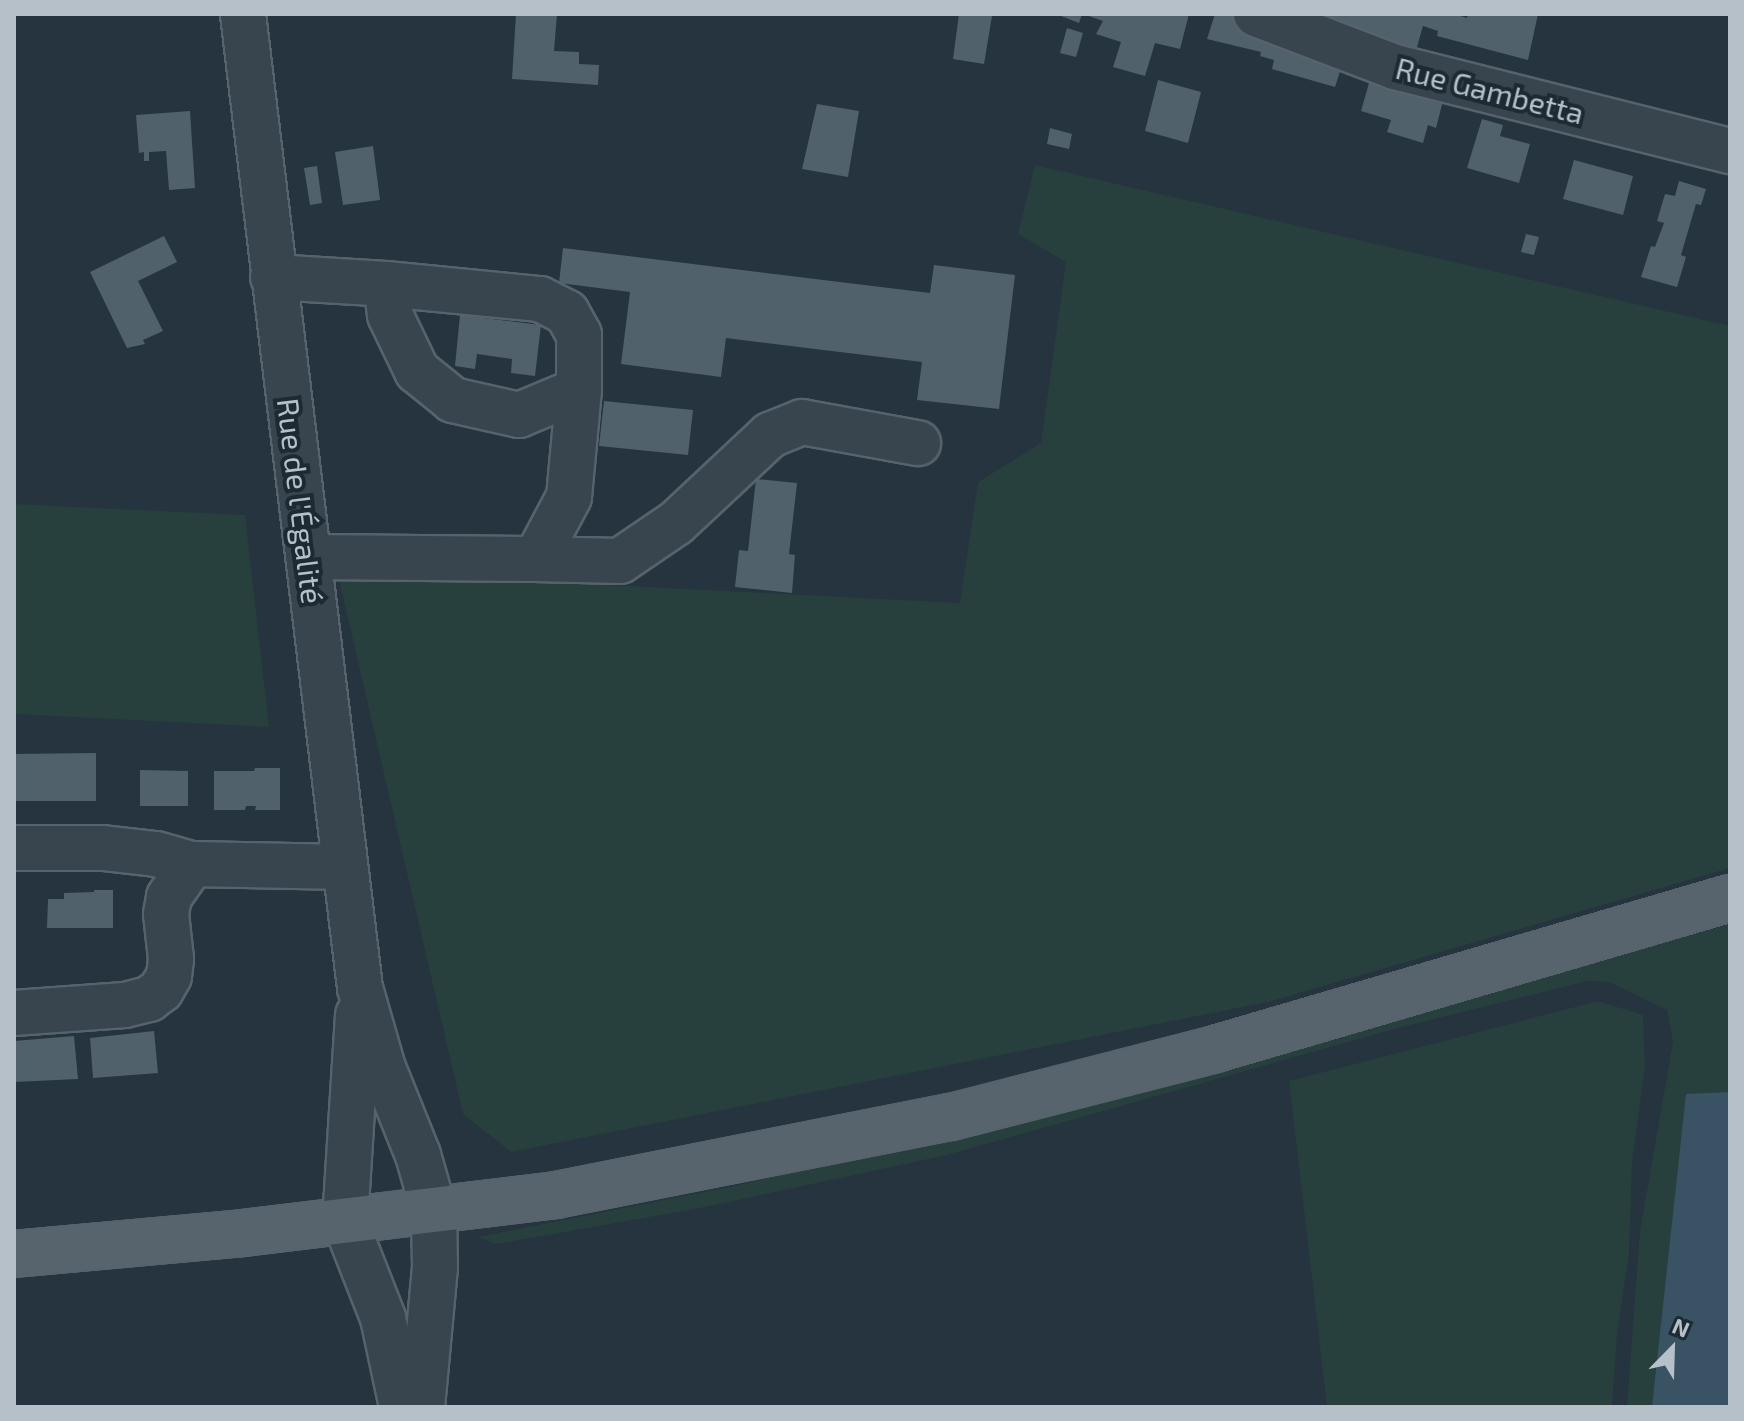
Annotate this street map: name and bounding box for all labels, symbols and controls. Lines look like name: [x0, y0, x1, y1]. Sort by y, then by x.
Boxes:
street label: Rue Gambetta: [1392, 49, 1588, 131]
street label: Rue de l'Égalité: [271, 396, 331, 606]
north arrow: [1632, 1309, 1712, 1389]
text: N: [1669, 1312, 1694, 1342]

